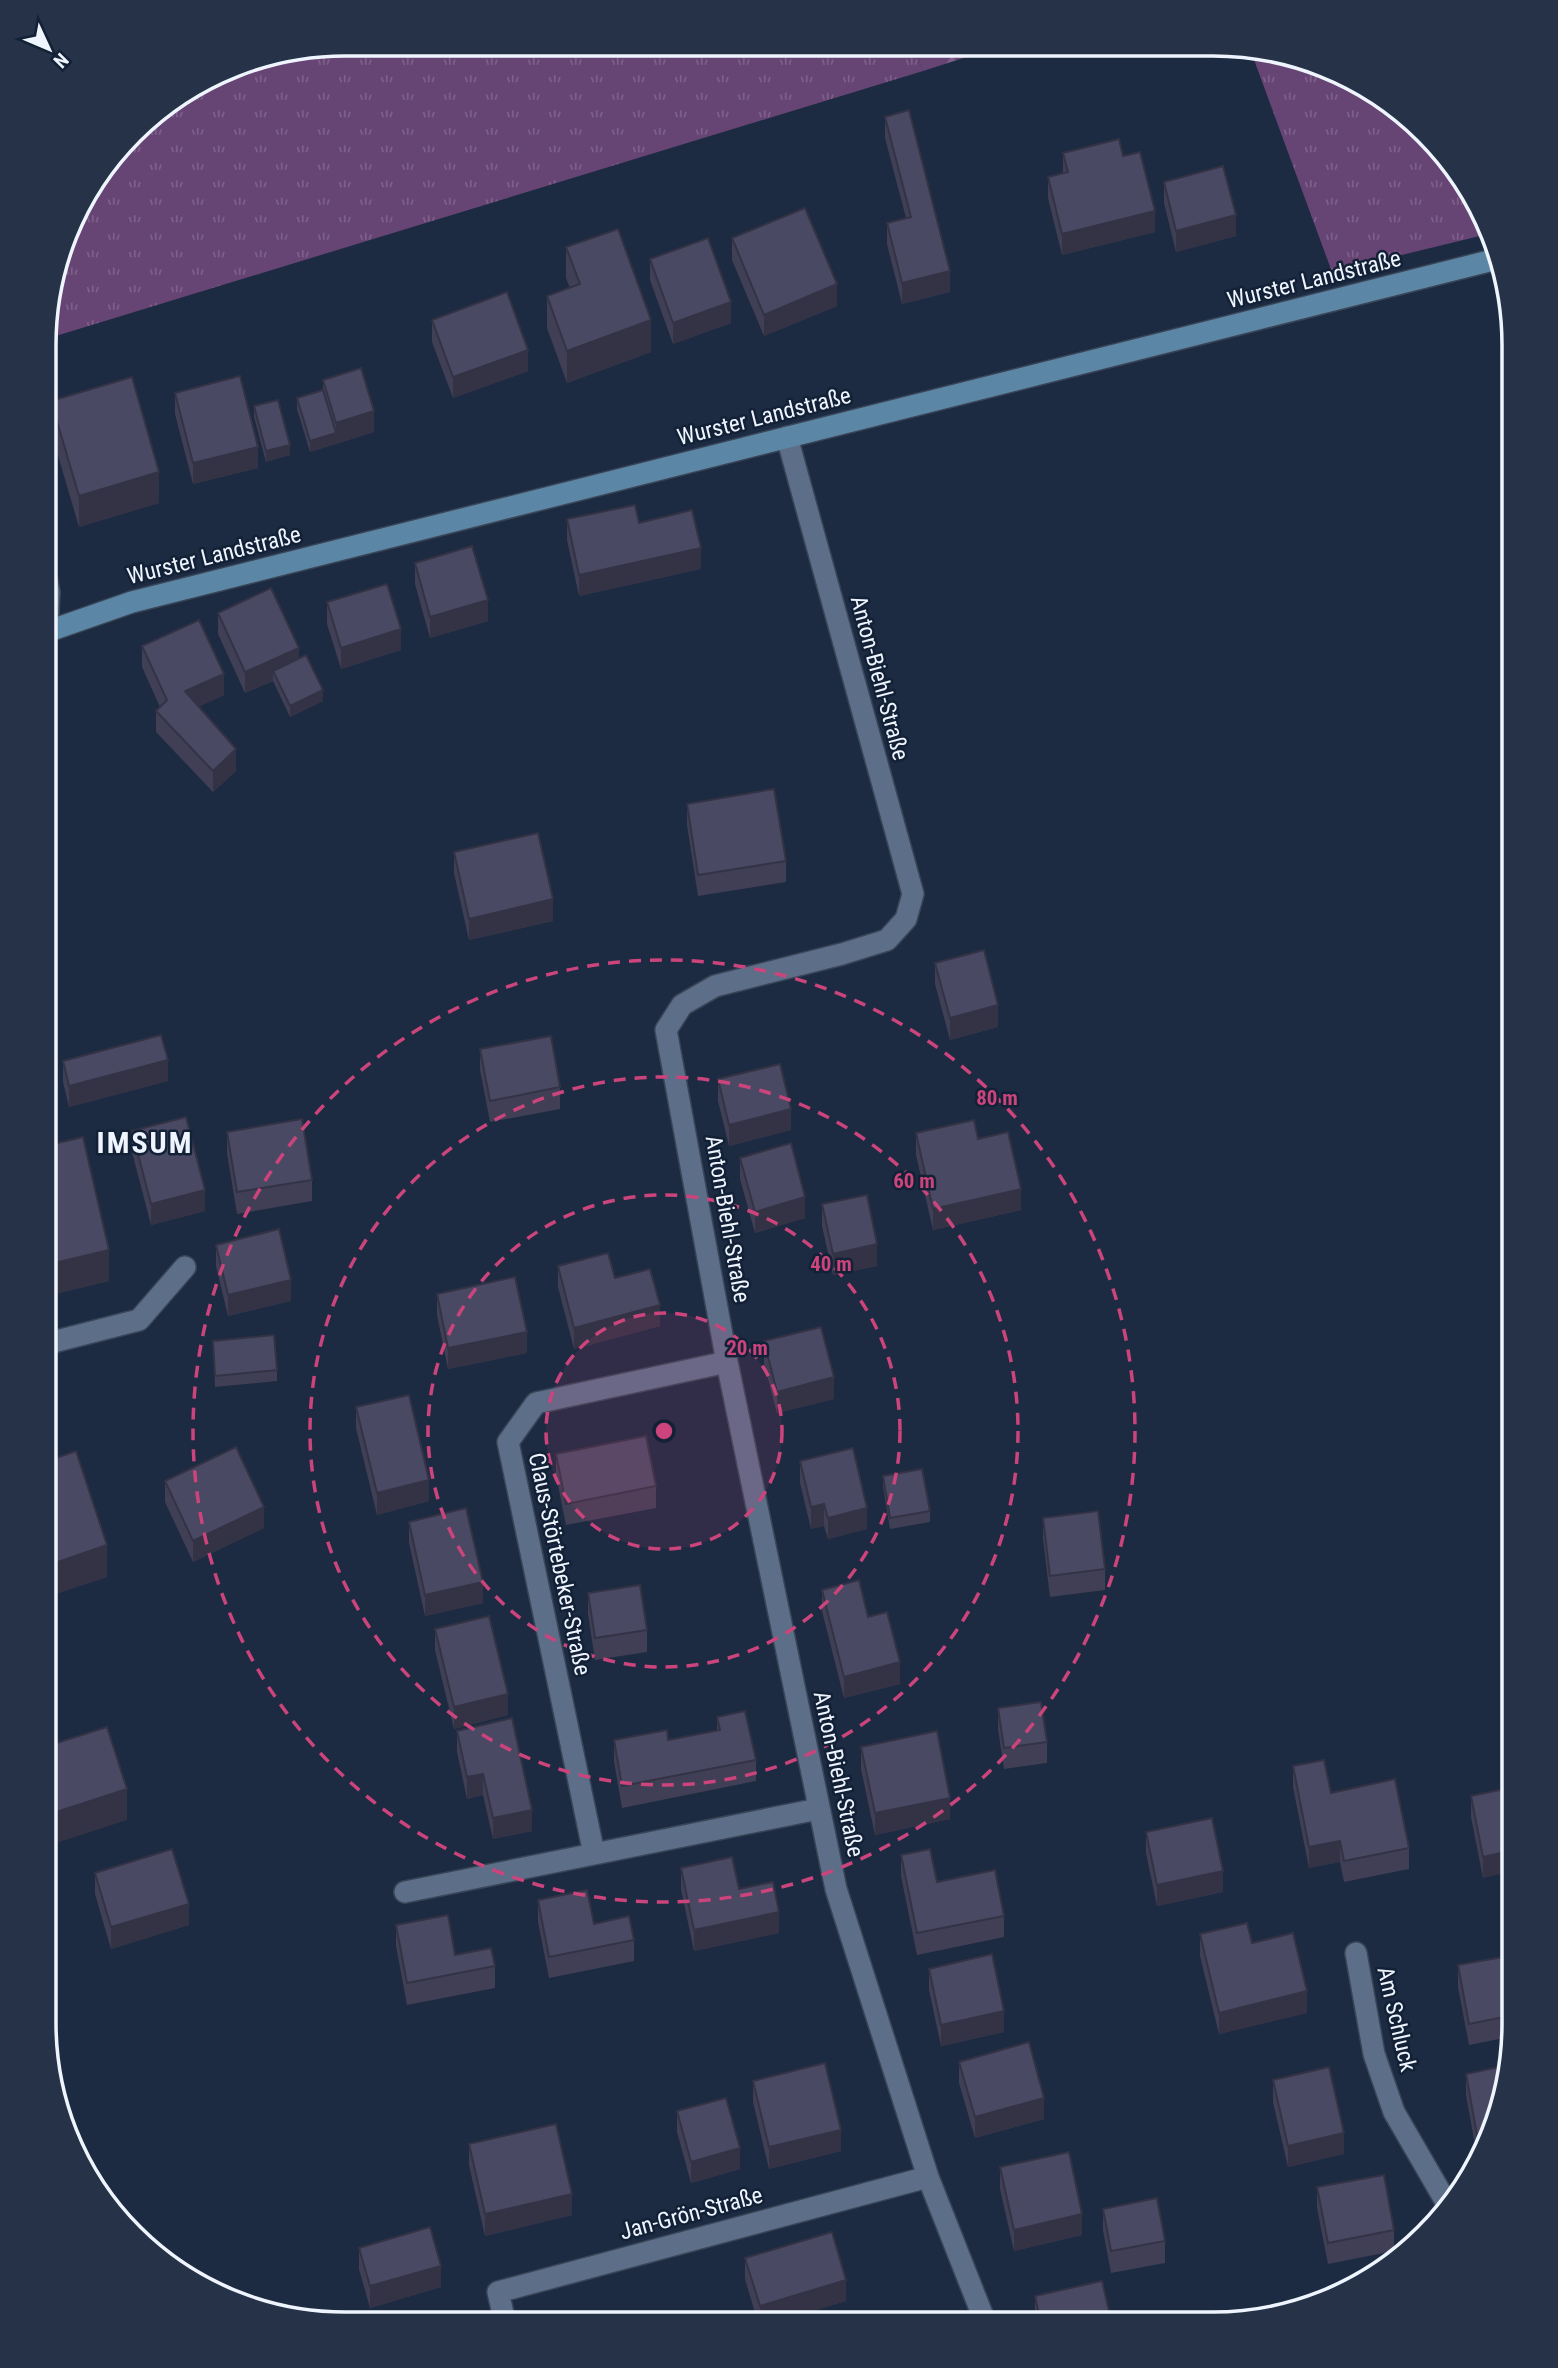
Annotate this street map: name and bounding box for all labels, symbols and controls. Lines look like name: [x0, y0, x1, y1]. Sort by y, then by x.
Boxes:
north arrow: [14, 14, 84, 84]
text: N: [49, 48, 73, 73]
street label: Wurster Landstraße: [1225, 245, 1404, 314]
street label: Wurster Landstraße: [675, 382, 854, 451]
street label: Wurster Landstraße: [125, 521, 304, 590]
street label: Anton-Biehl-Straße: [845, 593, 914, 763]
text: 80 m: [976, 1086, 1018, 1110]
district label: IMSUM: [97, 1125, 193, 1160]
street label: Anton-Biehl-Straße: [700, 1133, 755, 1305]
text: 60 m: [893, 1169, 935, 1193]
text: 40 m: [810, 1252, 852, 1276]
text: 20 m: [726, 1336, 768, 1360]
centre of rings: [652, 1419, 676, 1443]
street label: Claus-Störtebeker-Straße: [523, 1450, 596, 1678]
street label: Anton-Biehl-Straße: [808, 1689, 869, 1860]
street label: Am Schluck: [1371, 1964, 1422, 2075]
street label: Jan-Grön-Straße: [617, 2181, 766, 2246]

